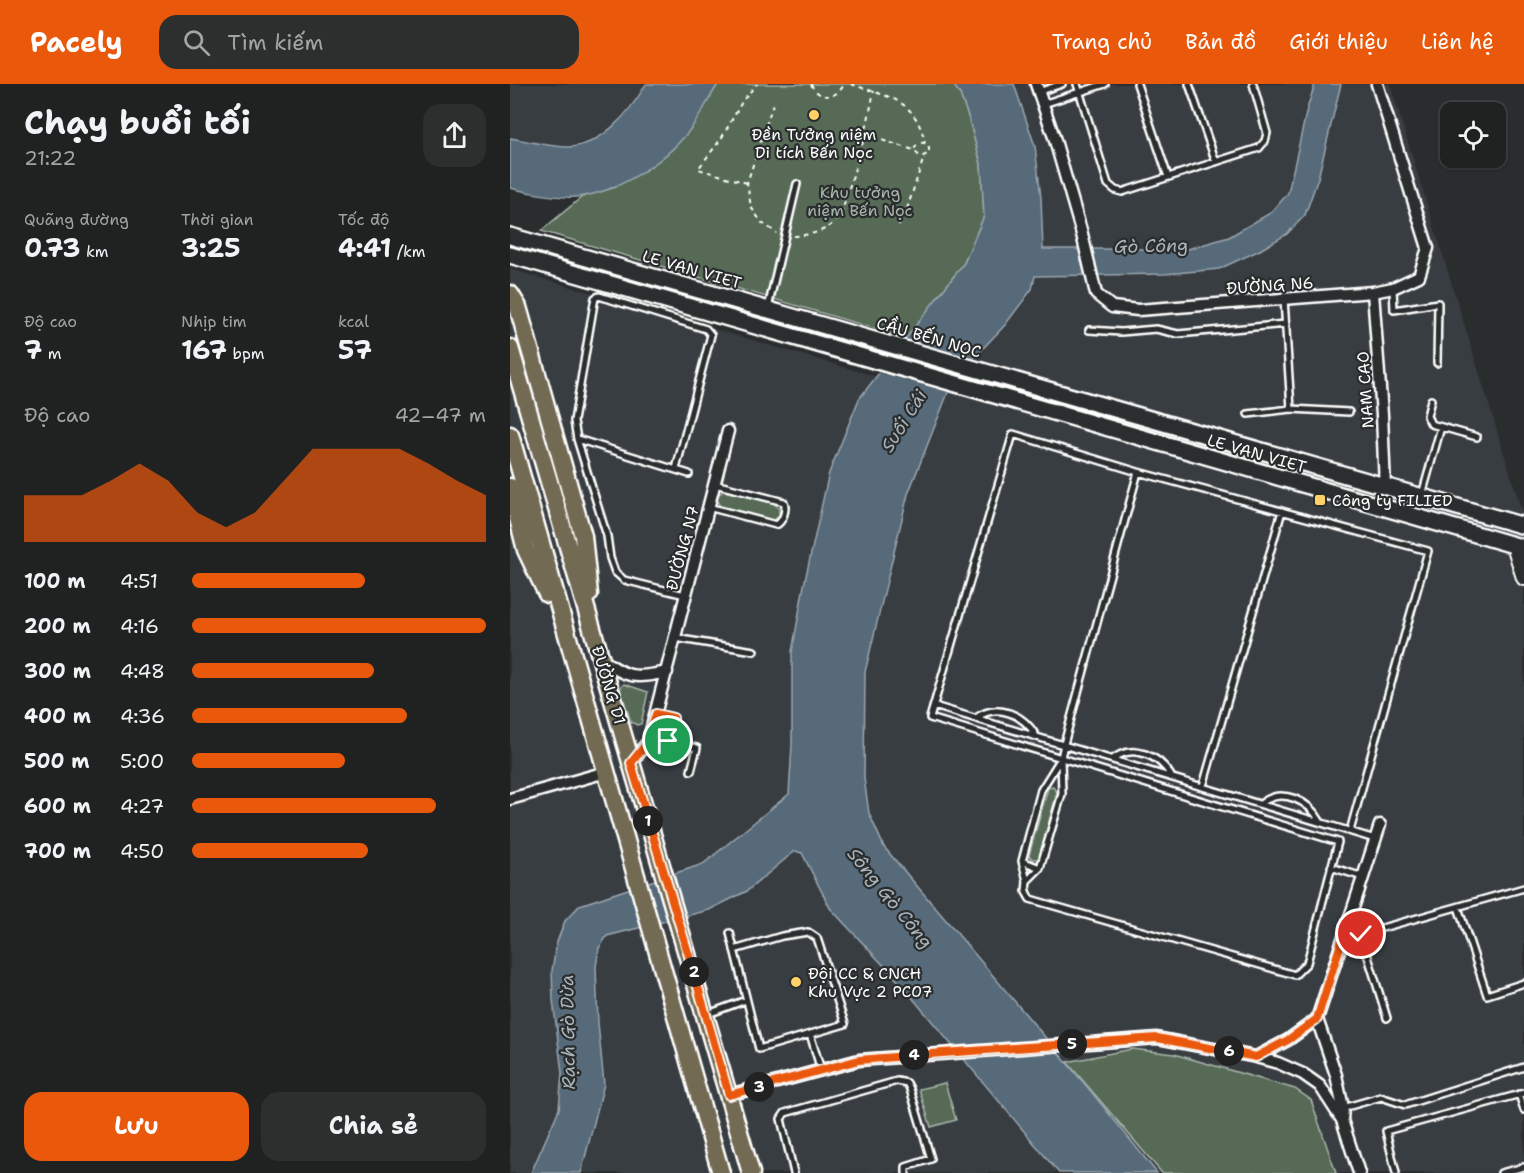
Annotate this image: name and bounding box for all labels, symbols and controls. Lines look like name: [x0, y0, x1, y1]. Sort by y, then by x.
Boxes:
search box: [159, 15, 579, 69]
text: Pacely: [30, 23, 123, 61]
icon: search: [180, 26, 213, 59]
text: Tìm kiếm: [228, 28, 323, 57]
text: Trang chủ: [1052, 28, 1152, 56]
text: Bản đồ: [1185, 28, 1256, 56]
text: Giới thiệu: [1289, 28, 1388, 56]
text: Liên hệ: [1421, 28, 1494, 56]
text: Chạy buổi tối: [24, 100, 251, 145]
map controls: [1440, 102, 1506, 168]
button: locate: [1440, 102, 1506, 168]
button: share: [423, 104, 486, 167]
marker: Đền Tưởng niệm Di tích Bến Nọc: [807, 108, 821, 122]
place label: Đền Tưởng niệm Di tích Bến Nọc: [752, 124, 877, 163]
text: 21:22: [24, 145, 76, 171]
park label: Khu tưởng niệm Bến Nọc: [807, 182, 913, 221]
text: Quãng đường: [24, 209, 129, 230]
text: Thời gian: [181, 209, 254, 230]
text: Tốc độ: [338, 209, 390, 230]
text: 0.73: [24, 230, 81, 265]
text: 3:25: [181, 230, 241, 265]
text: 4:41: [338, 230, 391, 265]
water label: Gò Công: [1114, 233, 1188, 259]
text: km: [81, 241, 109, 262]
text: /km: [391, 241, 426, 262]
street label: LE VAN VIET: [640, 245, 744, 294]
street label: ĐƯỜNG N6: [1226, 272, 1314, 299]
text: Độ cao: [24, 311, 77, 332]
text: Nhịp tim: [181, 311, 247, 332]
text: kcal: [338, 311, 369, 332]
street label: CẦU BẾN NỌC: [874, 311, 984, 362]
text: 7: [24, 332, 42, 367]
text: 167: [181, 332, 227, 367]
text: 57: [338, 332, 372, 367]
text: m: [42, 343, 61, 364]
text: bpm: [227, 343, 265, 364]
street label: NAM CAO: [1352, 351, 1379, 429]
water label: Suối Cái: [876, 385, 933, 457]
text: Độ cao: [24, 402, 90, 428]
text: 42–47 m: [395, 402, 486, 428]
street label: LE VAN VIET: [1205, 429, 1309, 478]
place label: Công ty FILIED: [1332, 490, 1453, 511]
marker: Công ty FILIED: [1313, 493, 1327, 507]
street label: ĐƯỜNG N7: [661, 503, 704, 593]
text: 100 m: [24, 568, 86, 594]
text: 4:51: [120, 568, 158, 594]
text: 200 m: [24, 613, 91, 639]
text: 4:16: [120, 613, 159, 639]
street label: ĐƯỜNG D1: [587, 643, 630, 727]
text: 300 m: [24, 658, 91, 684]
text: 4:48: [120, 658, 165, 684]
text: 400 m: [24, 703, 91, 729]
text: 4:36: [120, 703, 165, 729]
pin: [642, 715, 693, 766]
icon: arrive: [651, 724, 684, 757]
text: 500 m: [24, 748, 90, 774]
text: 5:00: [120, 748, 164, 774]
text: 600 m: [24, 793, 91, 819]
text: 4:27: [120, 793, 164, 819]
pin: 1: [633, 806, 663, 836]
text: 1: [644, 810, 652, 831]
text: 700 m: [24, 838, 91, 864]
text: 4:50: [120, 838, 164, 864]
water label: Sông Gò Công: [842, 843, 938, 953]
pin: [1335, 908, 1386, 959]
icon: check: [1344, 917, 1377, 950]
pin: 2: [679, 957, 709, 987]
text: 2: [688, 961, 700, 982]
place label: Đội CC & CNCH Khu Vực 2 PC07: [808, 963, 933, 1002]
water label: Rạch Gò Dừa: [555, 974, 581, 1090]
marker: Đội CC & CNCH Khu Vực 2 PC07: [789, 975, 803, 989]
pin: 5: [1057, 1029, 1087, 1059]
text: 5: [1067, 1033, 1077, 1054]
pin: 6: [1214, 1036, 1244, 1066]
pin: 4: [899, 1040, 929, 1070]
text: 6: [1223, 1040, 1235, 1061]
text: 4: [908, 1044, 920, 1065]
pin: 3: [744, 1072, 774, 1102]
text: 3: [753, 1076, 765, 1097]
button: Lưu: [24, 1092, 249, 1161]
button: Chia sẻ: [261, 1092, 486, 1161]

